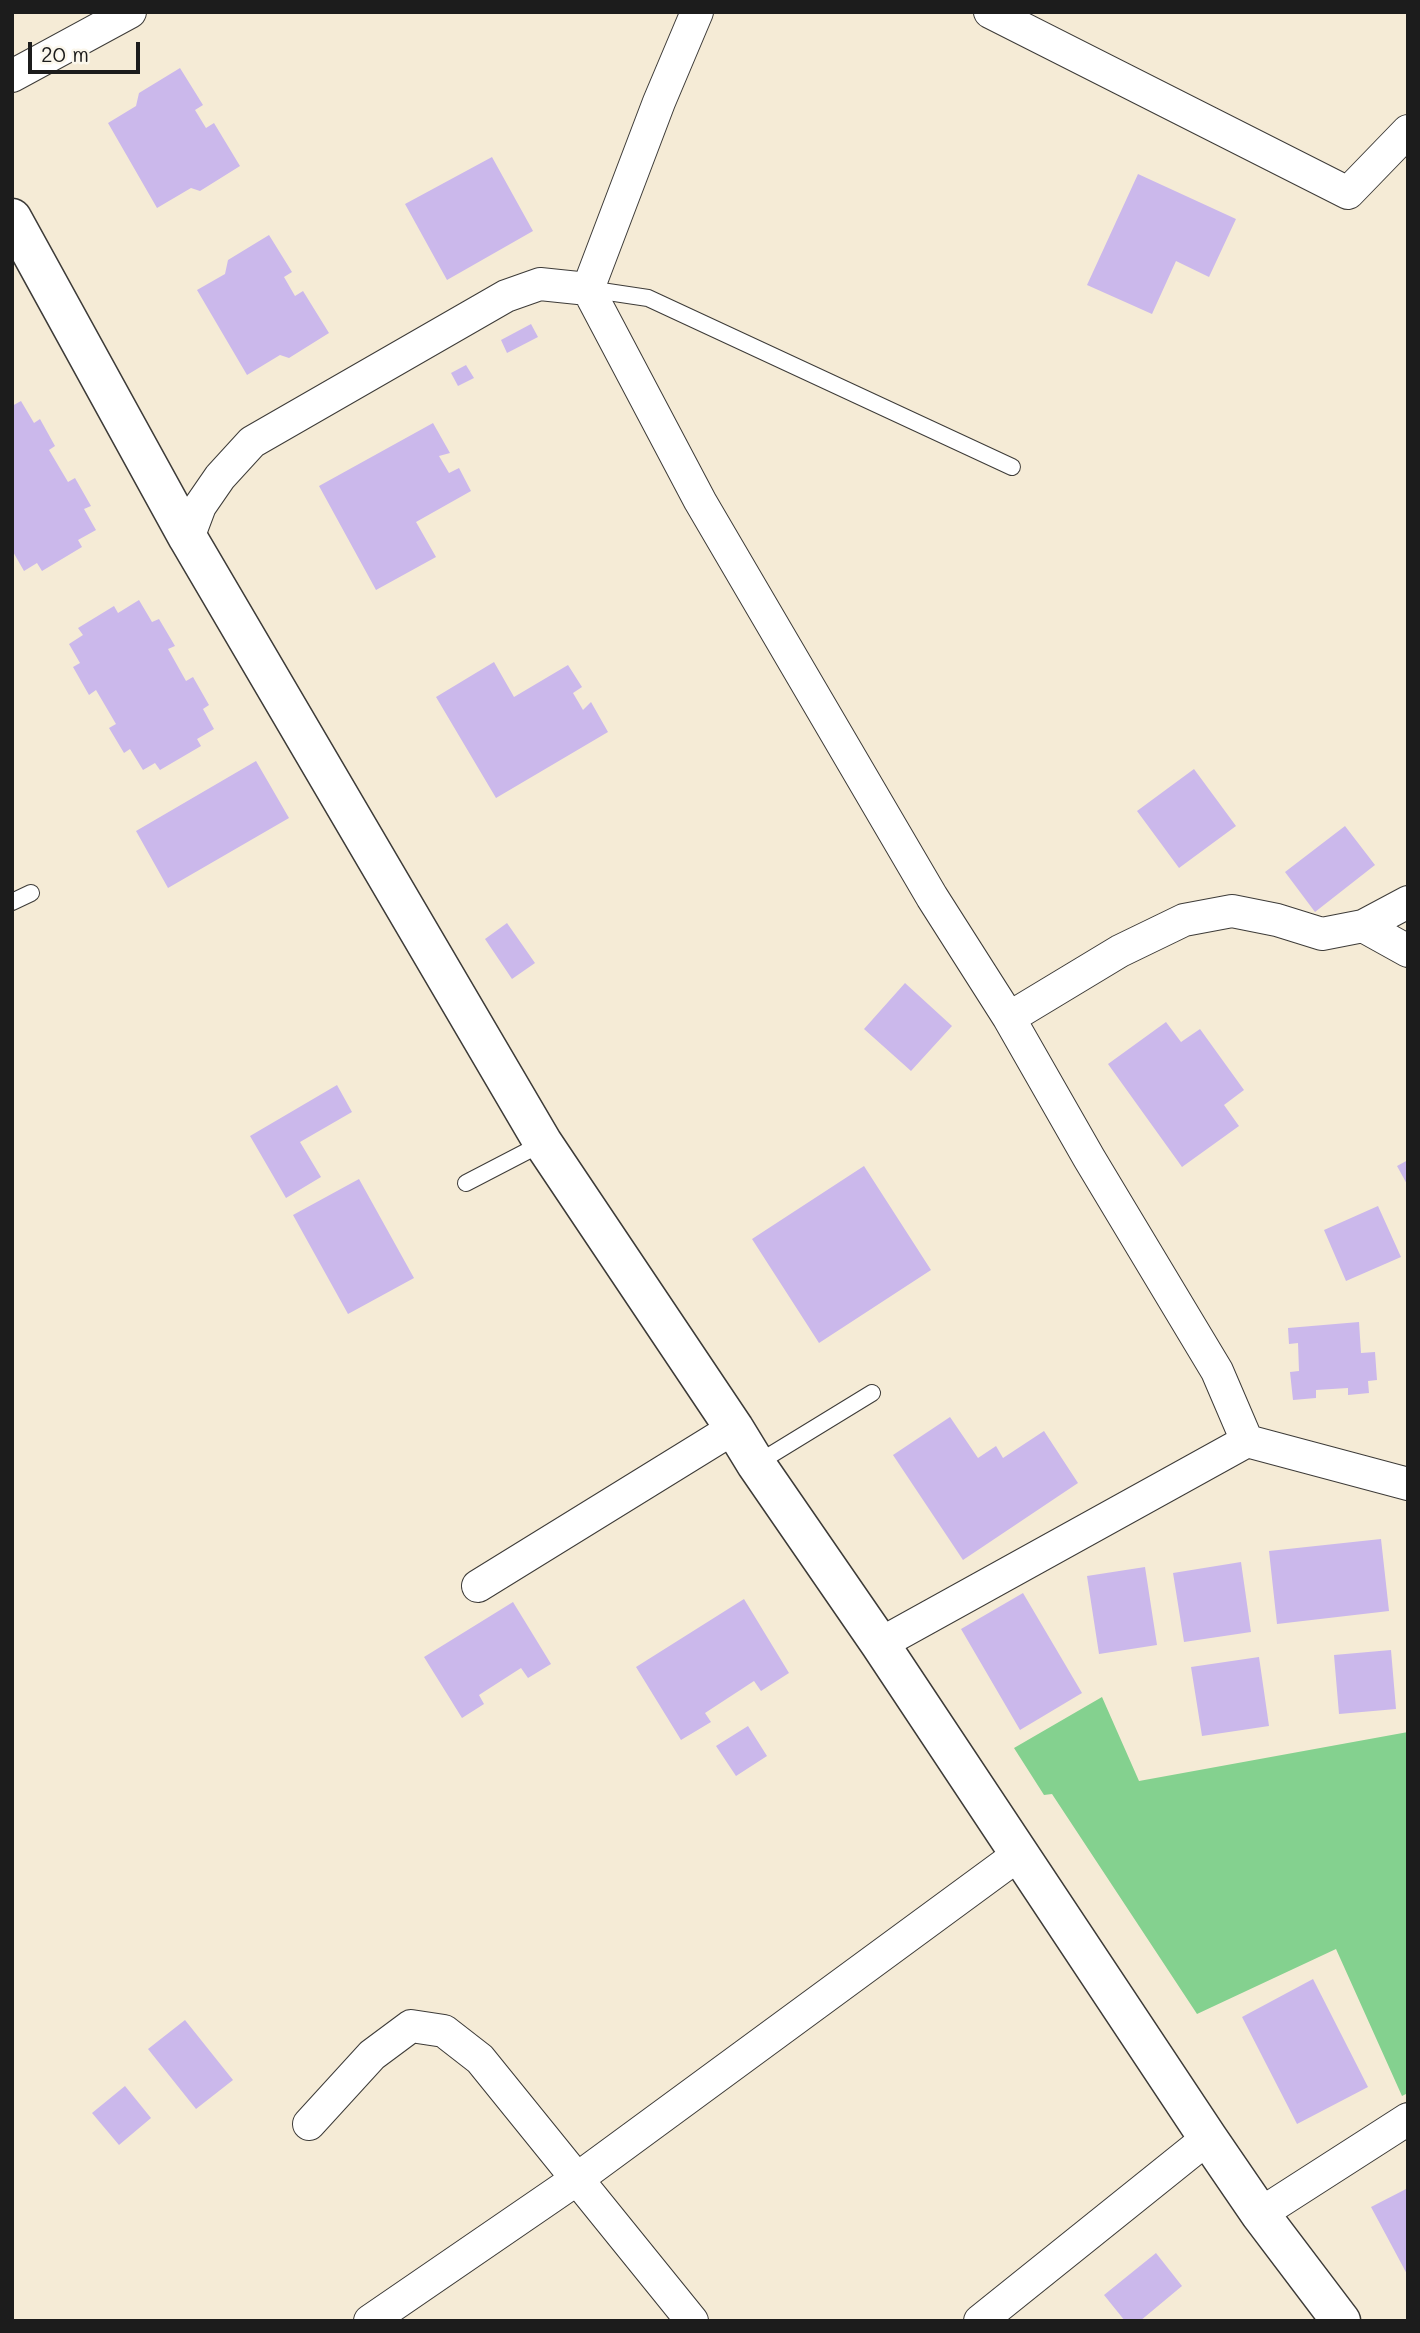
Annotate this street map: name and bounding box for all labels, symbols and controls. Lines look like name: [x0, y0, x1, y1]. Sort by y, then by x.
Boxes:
scale bar: [32, 28, 144, 72]
text: 20 m: [41, 40, 89, 67]

